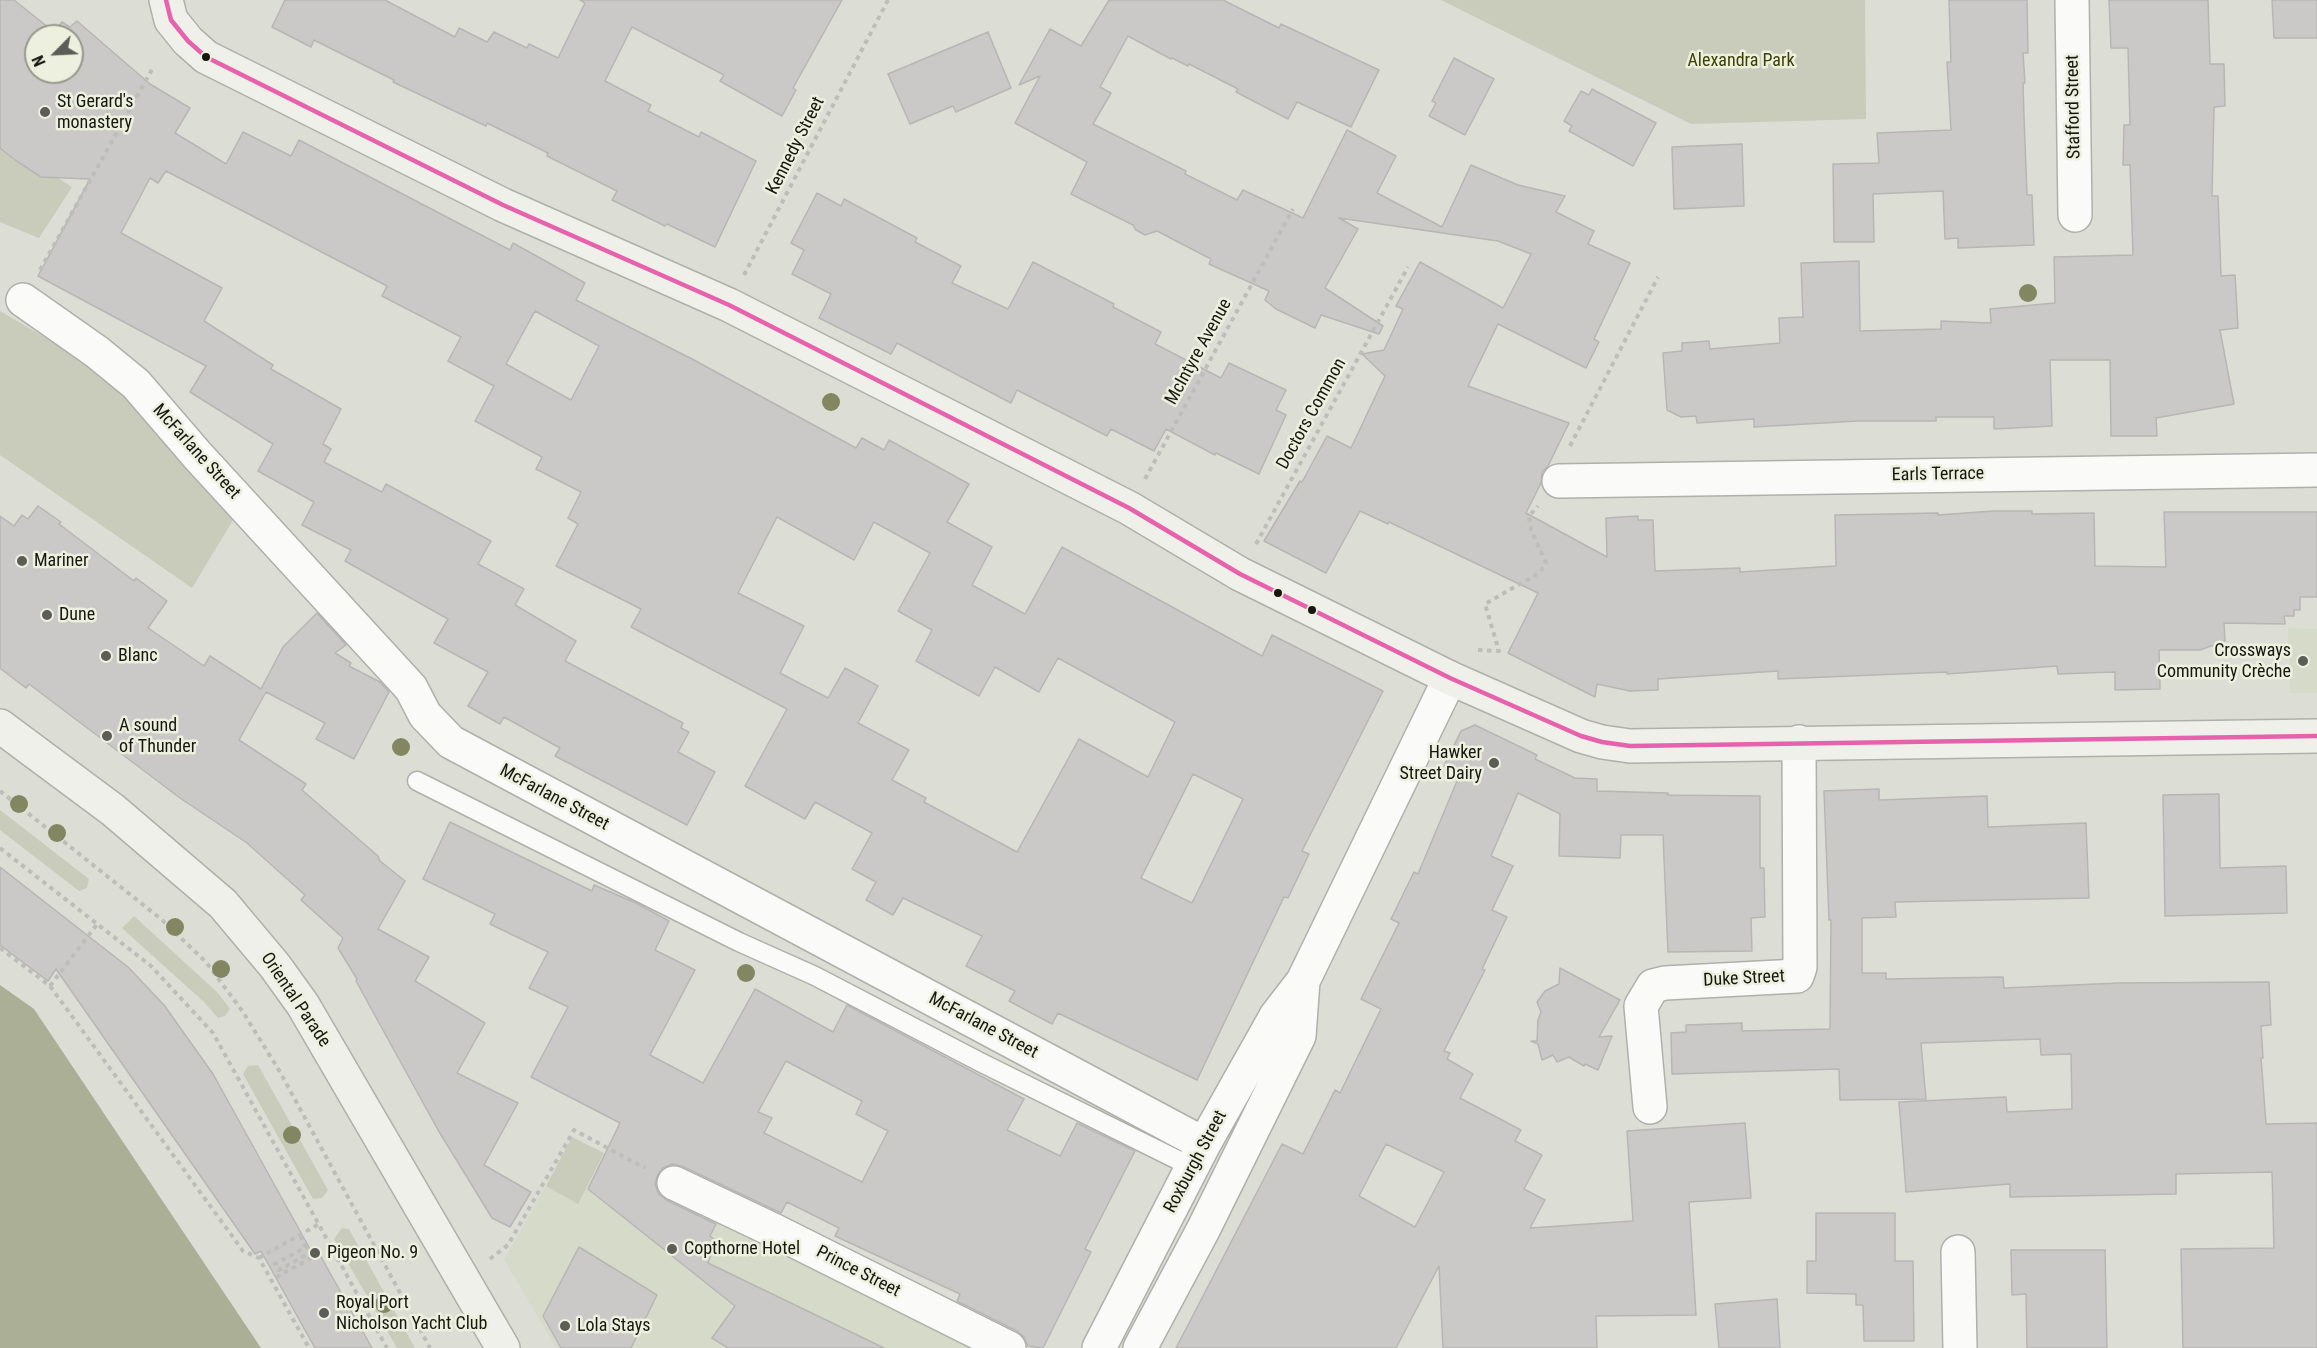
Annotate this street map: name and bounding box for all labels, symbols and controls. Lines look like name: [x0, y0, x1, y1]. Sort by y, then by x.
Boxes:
north arrow: [24, 24, 84, 84]
park label: Alexandra Park: [1687, 50, 1795, 72]
unlabelled marker: [200, 51, 212, 63]
text: N: [28, 52, 50, 69]
street label: Stafford Street: [2062, 55, 2086, 159]
place label: St Gerard's monastery: [57, 91, 134, 134]
street label: Kennedy Street: [762, 94, 830, 198]
marker: St Gerard's monastery: [38, 105, 52, 119]
street label: McIntyre Avenue: [1161, 295, 1237, 409]
street label: Doctors Common: [1273, 355, 1351, 473]
street label: McFarlane Street: [148, 400, 244, 504]
street label: Earls Terrace: [1892, 463, 1984, 487]
place label: Mariner: [34, 550, 88, 572]
marker: Mariner: [15, 554, 29, 568]
unlabelled marker: [1272, 587, 1284, 599]
place label: Dune: [59, 604, 95, 626]
unlabelled marker: [1306, 604, 1318, 616]
marker: Dune: [40, 608, 54, 622]
place label: Crossways Community Crèche: [2157, 640, 2291, 682]
place label: Blanc: [118, 645, 158, 667]
marker: Blanc: [99, 649, 113, 663]
marker: Crossways Community Crèche: [2296, 654, 2310, 668]
place label: A sound of Thunder: [119, 715, 196, 758]
marker: A sound of Thunder: [100, 729, 114, 743]
place label: Hawker Street Dairy: [1400, 742, 1482, 784]
marker: Hawker Street Dairy: [1487, 756, 1501, 770]
street label: McFarlane Street: [496, 760, 612, 836]
street label: Oriental Parade: [255, 949, 335, 1051]
street label: Duke Street: [1703, 966, 1785, 992]
street label: McFarlane Street: [925, 988, 1041, 1064]
street label: Roxburgh Street: [1160, 1107, 1232, 1217]
place label: Copthorne Hotel: [684, 1238, 800, 1260]
place label: Pigeon No. 9: [327, 1242, 418, 1264]
marker: Copthorne Hotel: [665, 1242, 679, 1256]
street label: Prince Street: [812, 1242, 904, 1302]
marker: Pigeon No. 9: [308, 1246, 322, 1260]
place label: Royal Port Nicholson Yacht Club: [336, 1292, 487, 1334]
marker: Royal Port Nicholson Yacht Club: [317, 1306, 331, 1320]
place label: Lola Stays: [577, 1315, 650, 1337]
marker: Lola Stays: [558, 1319, 572, 1333]

